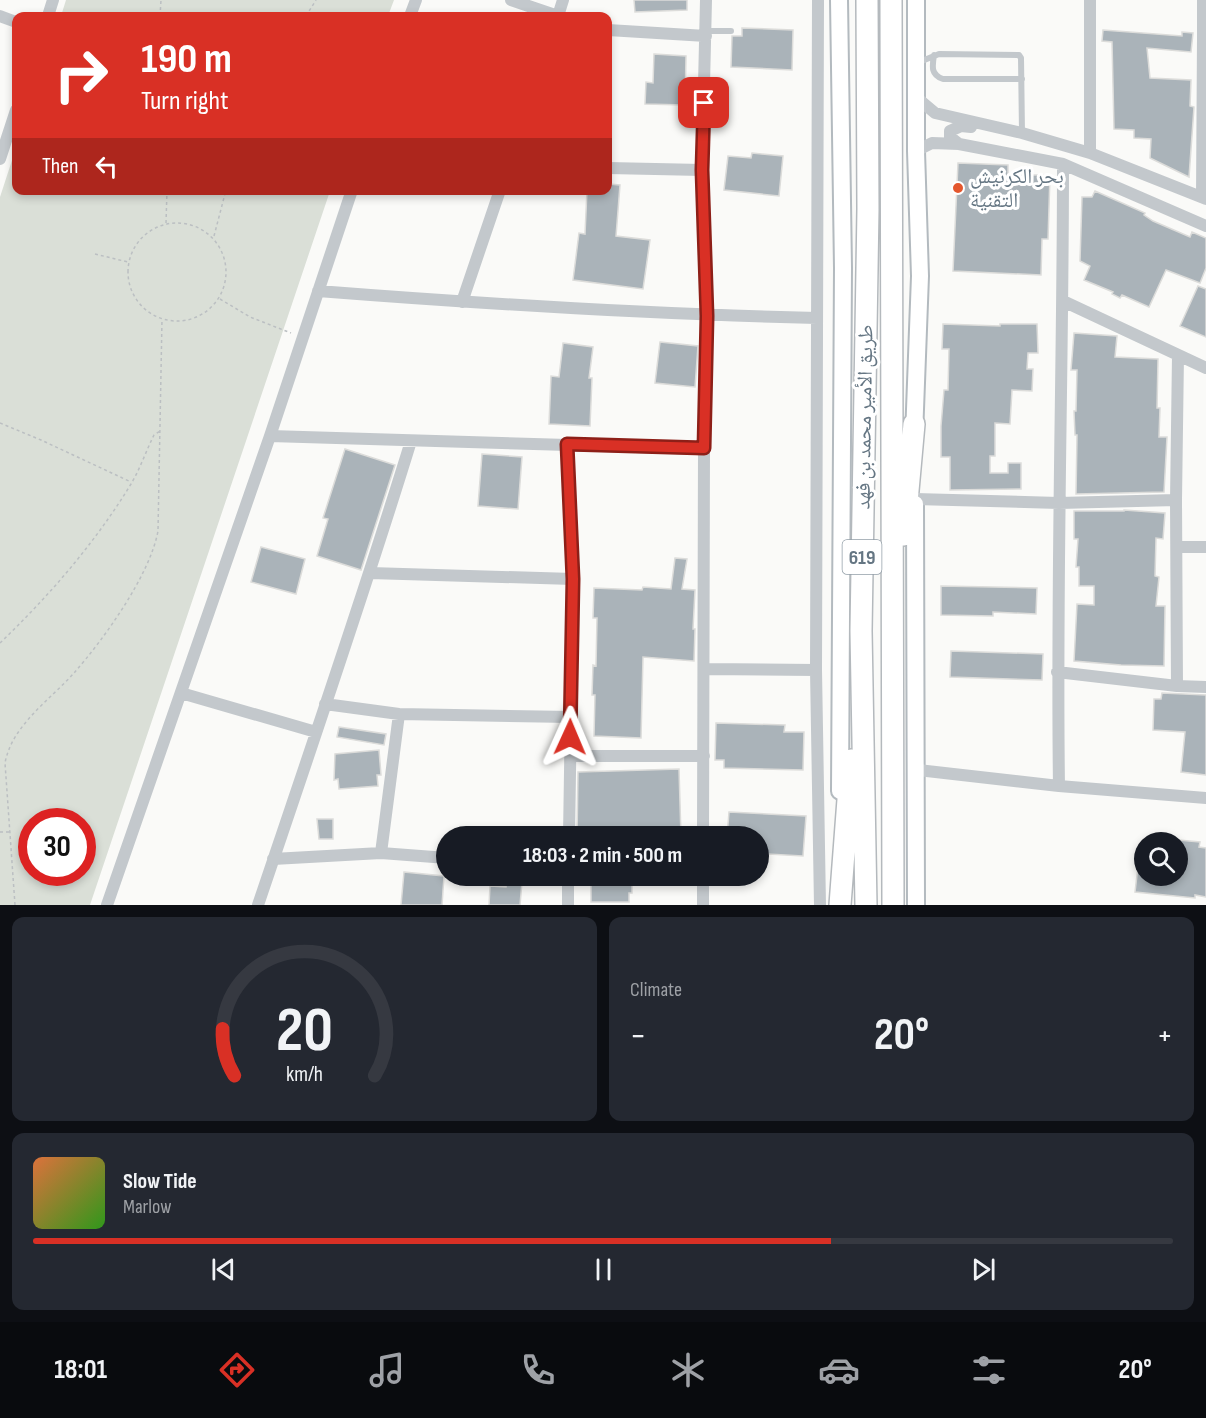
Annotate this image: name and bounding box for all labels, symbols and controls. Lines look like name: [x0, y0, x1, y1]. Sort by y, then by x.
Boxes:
text: 190 m: [141, 34, 232, 85]
icon: right: [42, 36, 120, 114]
pin: [678, 77, 729, 128]
text: Turn right: [141, 85, 228, 117]
icon: arrive: [687, 86, 720, 119]
icon: left: [90, 150, 123, 183]
text: Then: [42, 153, 78, 180]
place label: بحر الكرنيش التقنية: [970, 164, 1064, 213]
marker: بحر الكرنيش التقنية: [951, 181, 965, 195]
street label: طريق الأمير محمد بن فهد: [850, 324, 879, 510]
road number: 619: [842, 540, 882, 574]
position arrow: [538, 705, 602, 769]
speed limit sign: 30: [18, 808, 96, 886]
map controls: [1134, 832, 1188, 886]
button: search: [1134, 832, 1188, 886]
text: 18:03 · 2 min · 500 m: [523, 842, 682, 869]
text: Climate: [630, 978, 682, 1002]
text: 20: [276, 994, 333, 1069]
text: 20°: [874, 1008, 929, 1063]
text: −: [630, 1016, 646, 1056]
text: +: [1157, 1016, 1173, 1056]
text: km/h: [286, 1062, 323, 1087]
text: Slow Tide: [123, 1168, 197, 1195]
text: Marlow: [123, 1195, 171, 1219]
icon: previous: [207, 1253, 240, 1286]
icon: pause: [587, 1253, 620, 1286]
icon: next: [967, 1253, 1000, 1286]
icon: directions: [216, 1349, 258, 1391]
icon: music: [366, 1349, 408, 1391]
icon: phone: [517, 1349, 559, 1391]
icon: climate: [667, 1349, 709, 1391]
icon: car: [818, 1349, 860, 1391]
icon: filters: [968, 1349, 1010, 1391]
text: 18:01: [54, 1354, 107, 1386]
text: 20°: [1119, 1354, 1152, 1386]

